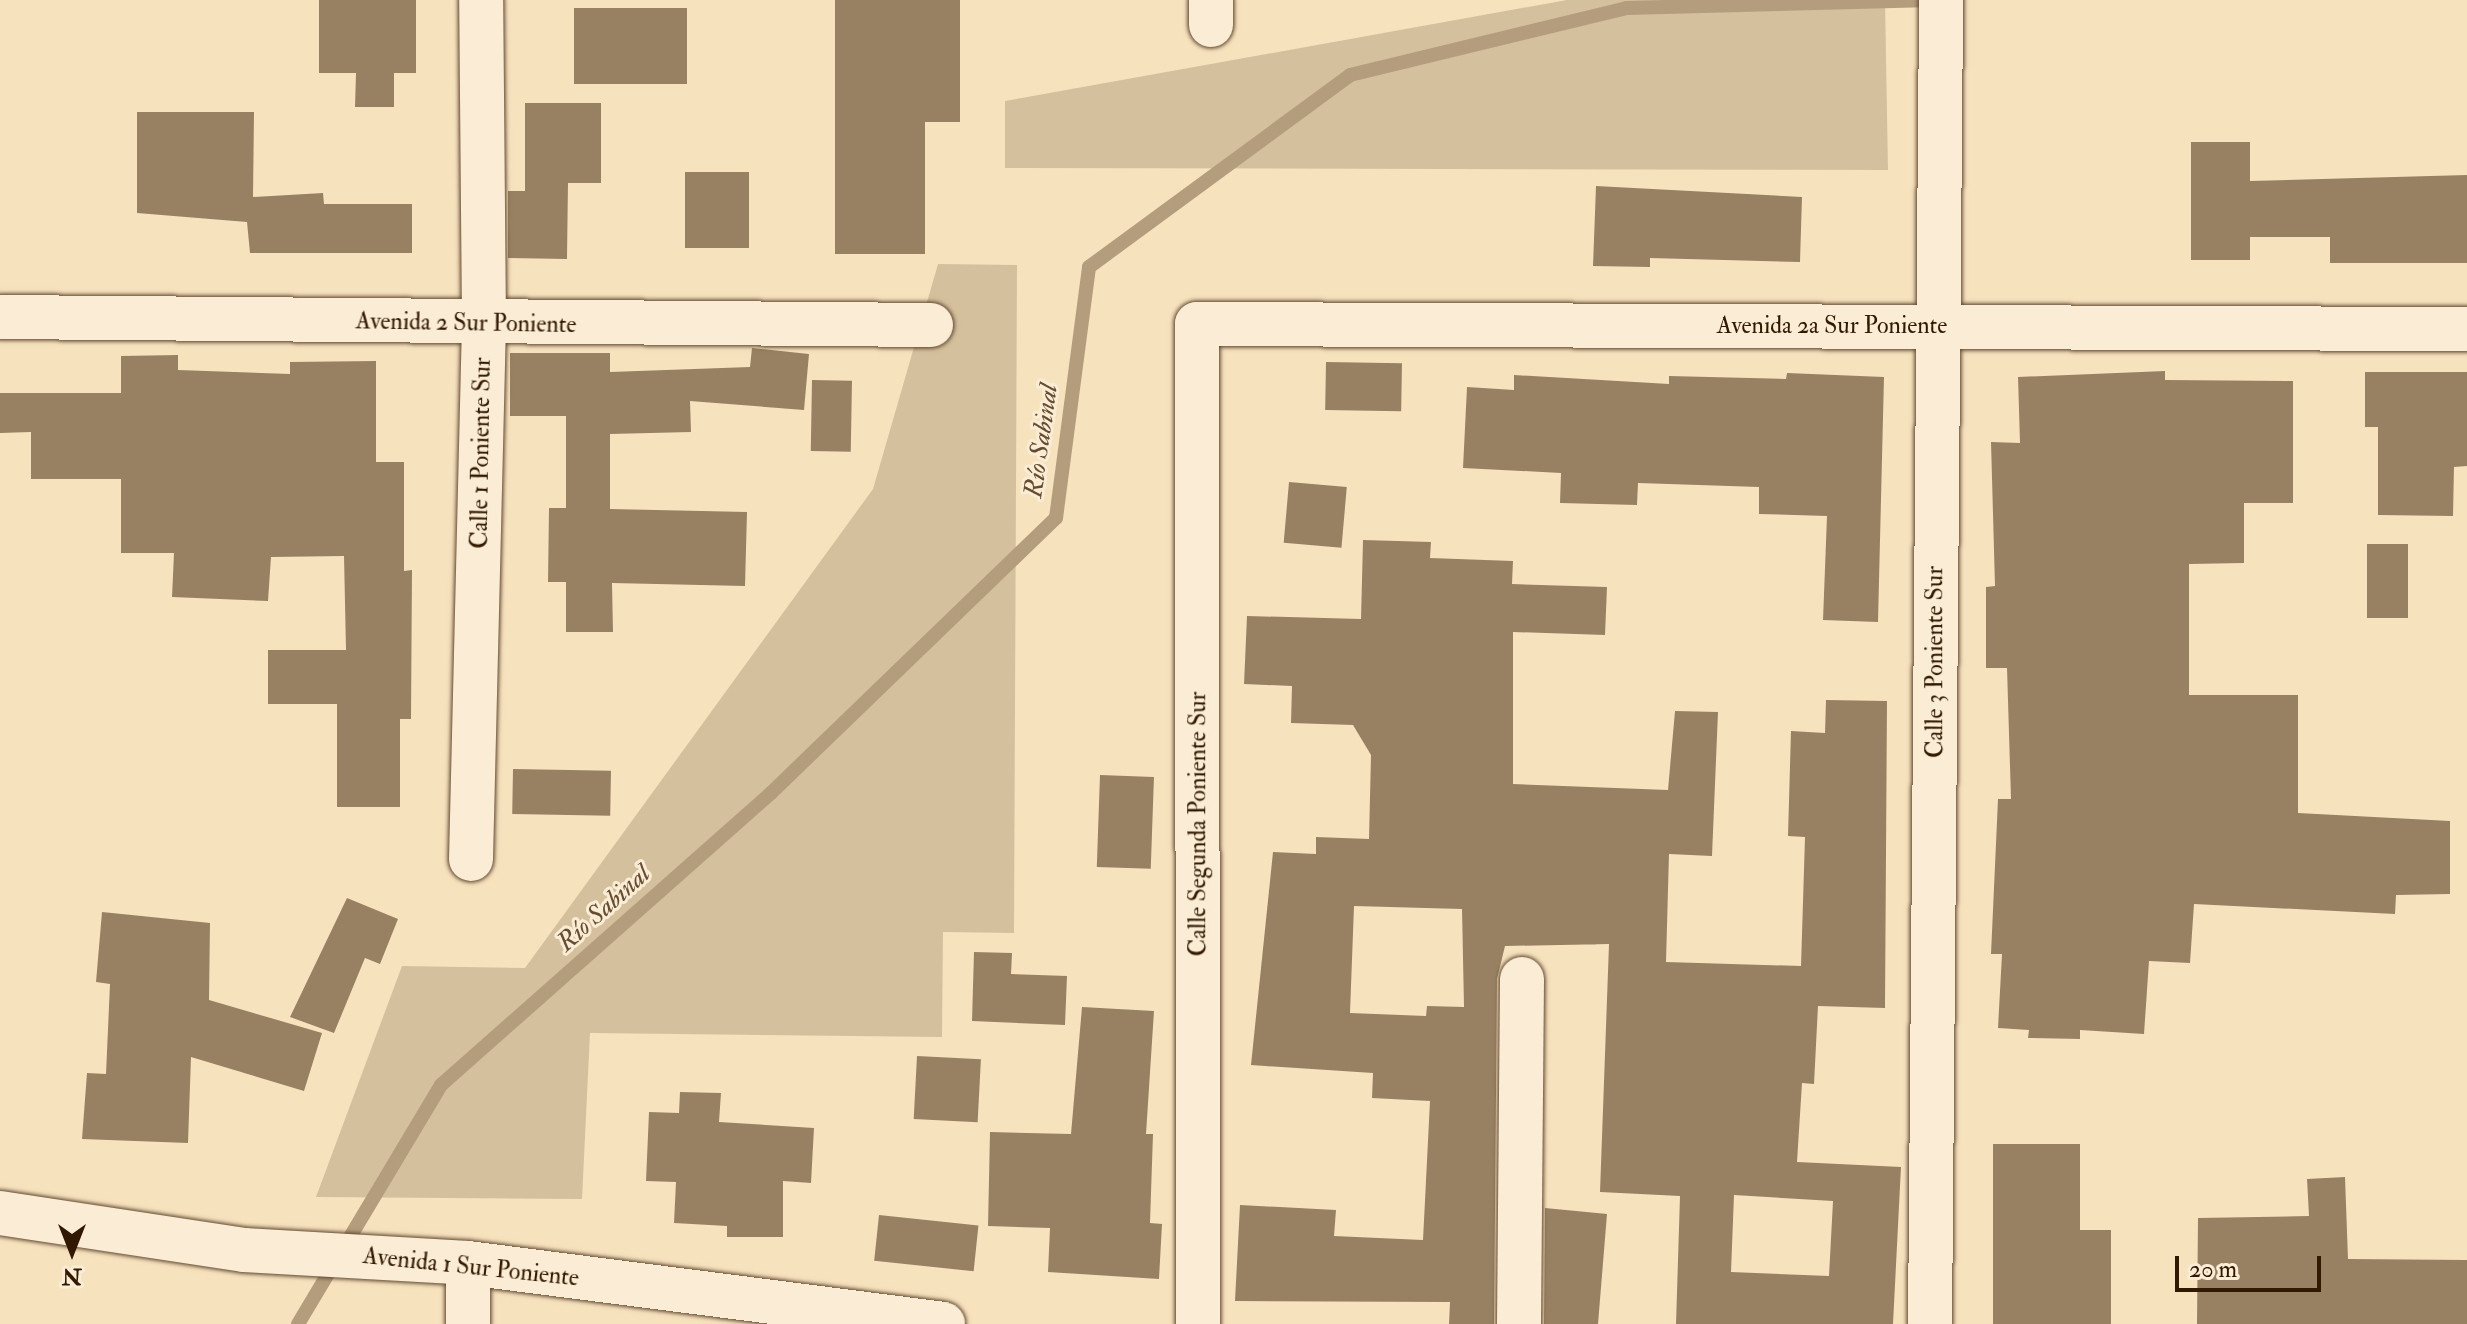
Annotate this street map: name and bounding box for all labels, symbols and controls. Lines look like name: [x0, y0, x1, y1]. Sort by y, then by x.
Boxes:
street label: Avenida 2 Sur Poniente: [355, 307, 577, 339]
street label: Avenida 2a Sur Poniente: [1717, 312, 1947, 340]
street label: Calle 1 Poniente Sur: [465, 357, 497, 549]
water label: Río Sabinal: [1019, 382, 1065, 500]
street label: Calle 3 Poniente Sur: [1921, 566, 1949, 758]
street label: Calle Segunda Poniente Sur: [1184, 692, 1212, 956]
water label: Río Sabinal: [551, 859, 657, 959]
north arrow: [32, 1212, 112, 1292]
scale bar: [2179, 1240, 2325, 1290]
street label: Avenida 1 Sur Poniente: [362, 1241, 580, 1293]
text: 20 m: [2189, 1254, 2237, 1285]
text: N: [62, 1262, 82, 1290]

